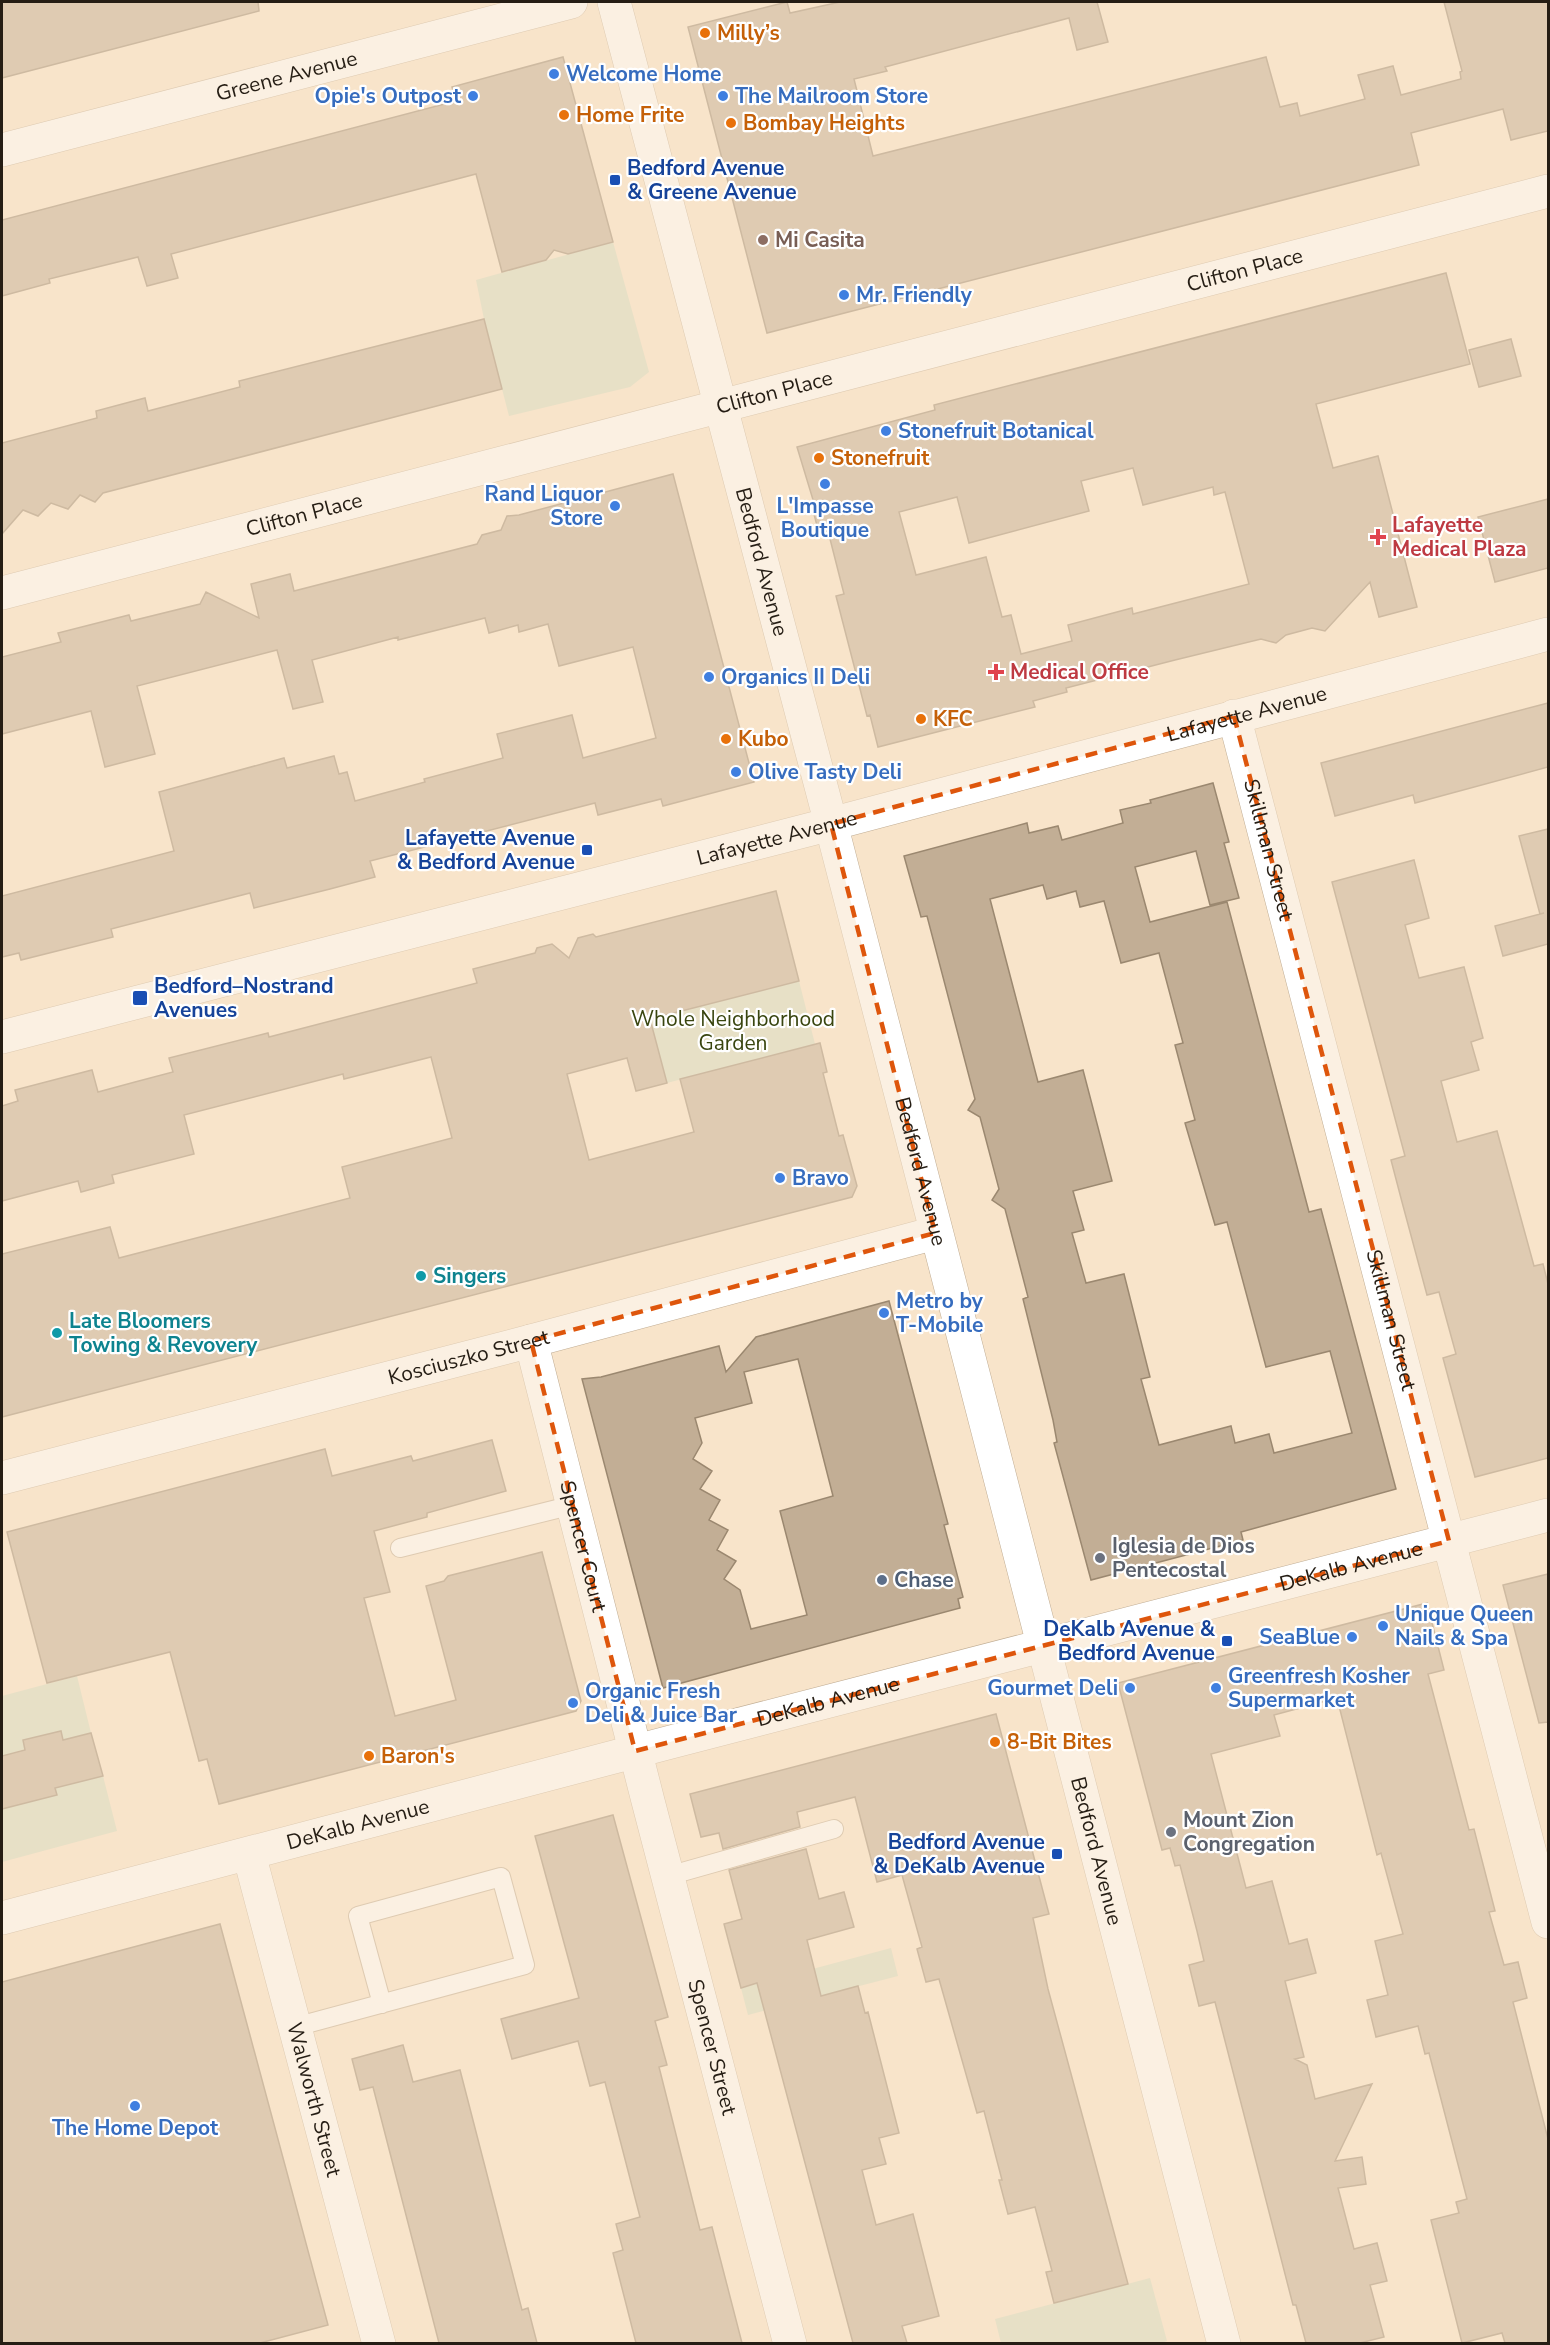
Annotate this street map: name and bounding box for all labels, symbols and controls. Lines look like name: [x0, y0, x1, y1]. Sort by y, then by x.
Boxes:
place label: Milly’s: [717, 19, 780, 47]
marker: Milly’s: [698, 26, 712, 40]
street label: Greene Avenue: [213, 44, 360, 108]
place label: Welcome Home: [566, 60, 721, 88]
marker: Welcome Home: [547, 67, 561, 81]
place label: Opie's Outpost: [315, 82, 462, 110]
place label: The Mailroom Store: [735, 82, 928, 110]
marker: Opie's Outpost: [466, 89, 480, 103]
marker: The Mailroom Store: [716, 89, 730, 103]
place label: Home Frite: [576, 101, 684, 129]
marker: Home Frite: [557, 108, 571, 122]
place label: Bombay Heights: [743, 109, 905, 137]
marker: Bombay Heights: [724, 116, 738, 130]
place label: Bedford Avenue & Greene Avenue: [627, 154, 797, 206]
marker: Bedford Avenue & Greene Avenue: [608, 173, 622, 187]
place label: Mi Casita: [775, 226, 865, 254]
marker: Mi Casita: [756, 233, 770, 247]
street label: Clifton Place: [1183, 241, 1306, 298]
place label: Mr. Friendly: [856, 281, 973, 309]
marker: Mr. Friendly: [837, 288, 851, 302]
street label: Clifton Place: [713, 364, 836, 421]
place label: Stonefruit Botanical: [898, 417, 1094, 445]
marker: Stonefruit Botanical: [879, 424, 893, 438]
place label: Stonefruit: [831, 444, 930, 472]
marker: Stonefruit: [812, 451, 826, 465]
marker: L'Impasse Boutique: [818, 477, 832, 491]
place label: Rand Liquor Store: [484, 480, 604, 532]
street label: Bedford Avenue: [729, 484, 795, 639]
street label: Clifton Place: [243, 486, 365, 543]
place label: L'Impasse Boutique: [776, 492, 874, 544]
marker: Rand Liquor Store: [608, 499, 622, 513]
place label: Lafayette Medical Plaza: [1392, 511, 1526, 563]
marker: Lafayette Medical Plaza: [1369, 528, 1387, 546]
place label: Medical Office: [1010, 658, 1149, 686]
place label: Organics II Deli: [721, 663, 870, 691]
marker: Medical Office: [987, 663, 1005, 681]
marker: Organics II Deli: [702, 670, 716, 684]
street label: Lafayette Avenue: [1164, 679, 1330, 748]
place label: KFC: [933, 705, 973, 733]
marker: KFC: [914, 712, 928, 726]
place label: Kubo: [738, 725, 789, 753]
marker: Kubo: [719, 732, 733, 746]
place label: Olive Tasty Deli: [748, 758, 902, 786]
marker: Olive Tasty Deli: [729, 765, 743, 779]
street label: Skillman Street: [1237, 776, 1301, 924]
street label: Lafayette Avenue: [694, 804, 860, 872]
place label: Lafayette Avenue & Bedford Avenue: [397, 824, 575, 876]
marker: Lafayette Avenue & Bedford Avenue: [580, 843, 594, 857]
place label: Bedford–Nostrand Avenues: [154, 972, 334, 1024]
marker: Bedford–Nostrand Avenues: [131, 989, 149, 1007]
park label: Whole Neighborhood Garden: [631, 1005, 835, 1057]
street label: Bedford Avenue: [888, 1094, 953, 1249]
place label: Bravo: [792, 1164, 849, 1192]
marker: Bravo: [773, 1171, 787, 1185]
street label: Skillman Street: [1359, 1246, 1423, 1394]
place label: Singers: [433, 1262, 506, 1290]
marker: Singers: [414, 1269, 428, 1283]
place label: Metro by T-Mobile: [896, 1287, 984, 1339]
marker: Metro by T-Mobile: [877, 1306, 891, 1320]
place label: Late Bloomers Towing & Revovery: [69, 1307, 258, 1359]
street label: Kosciuszko Street: [385, 1323, 553, 1391]
marker: Late Bloomers Towing & Revovery: [50, 1326, 64, 1340]
street label: Spencer Court: [553, 1478, 614, 1616]
place label: Iglesia de Dios Pentecostal: [1112, 1532, 1255, 1584]
street label: DeKalb Avenue: [1276, 1534, 1425, 1598]
marker: Iglesia de Dios Pentecostal: [1093, 1551, 1107, 1565]
place label: Chase: [894, 1566, 954, 1594]
marker: Chase: [875, 1573, 889, 1587]
place label: Unique Queen Nails & Spa: [1395, 1600, 1534, 1652]
place label: DeKalb Avenue & Bedford Avenue: [1043, 1615, 1216, 1667]
marker: Unique Queen Nails & Spa: [1376, 1619, 1390, 1633]
place label: SeaBlue: [1259, 1623, 1340, 1651]
marker: SeaBlue: [1345, 1630, 1359, 1644]
marker: DeKalb Avenue & Bedford Avenue: [1220, 1634, 1234, 1648]
place label: Greenfresh Kosher Supermarket: [1228, 1662, 1411, 1714]
street label: DeKalb Avenue: [754, 1669, 902, 1733]
place label: Gourmet Deli: [987, 1674, 1118, 1702]
place label: Organic Fresh Deli & Juice Bar: [585, 1677, 738, 1729]
marker: Gourmet Deli: [1123, 1681, 1137, 1695]
marker: Greenfresh Kosher Supermarket: [1209, 1681, 1223, 1695]
marker: Organic Fresh Deli & Juice Bar: [566, 1696, 580, 1710]
place label: 8-Bit Bites: [1007, 1728, 1112, 1756]
marker: 8-Bit Bites: [988, 1735, 1002, 1749]
place label: Baron's: [381, 1742, 455, 1770]
marker: Baron's: [362, 1749, 376, 1763]
street label: Bedford Avenue: [1064, 1774, 1129, 1928]
street label: DeKalb Avenue: [284, 1792, 432, 1857]
place label: Mount Zion Congregation: [1183, 1806, 1315, 1858]
marker: Mount Zion Congregation: [1164, 1825, 1178, 1839]
place label: Bedford Avenue & DeKalb Avenue: [873, 1828, 1045, 1880]
marker: Bedford Avenue & DeKalb Avenue: [1050, 1847, 1064, 1861]
street label: Spencer Street: [681, 1976, 744, 2119]
street label: Walworth Street: [280, 2019, 348, 2180]
marker: The Home Depot: [128, 2099, 142, 2113]
place label: The Home Depot: [52, 2114, 219, 2142]

